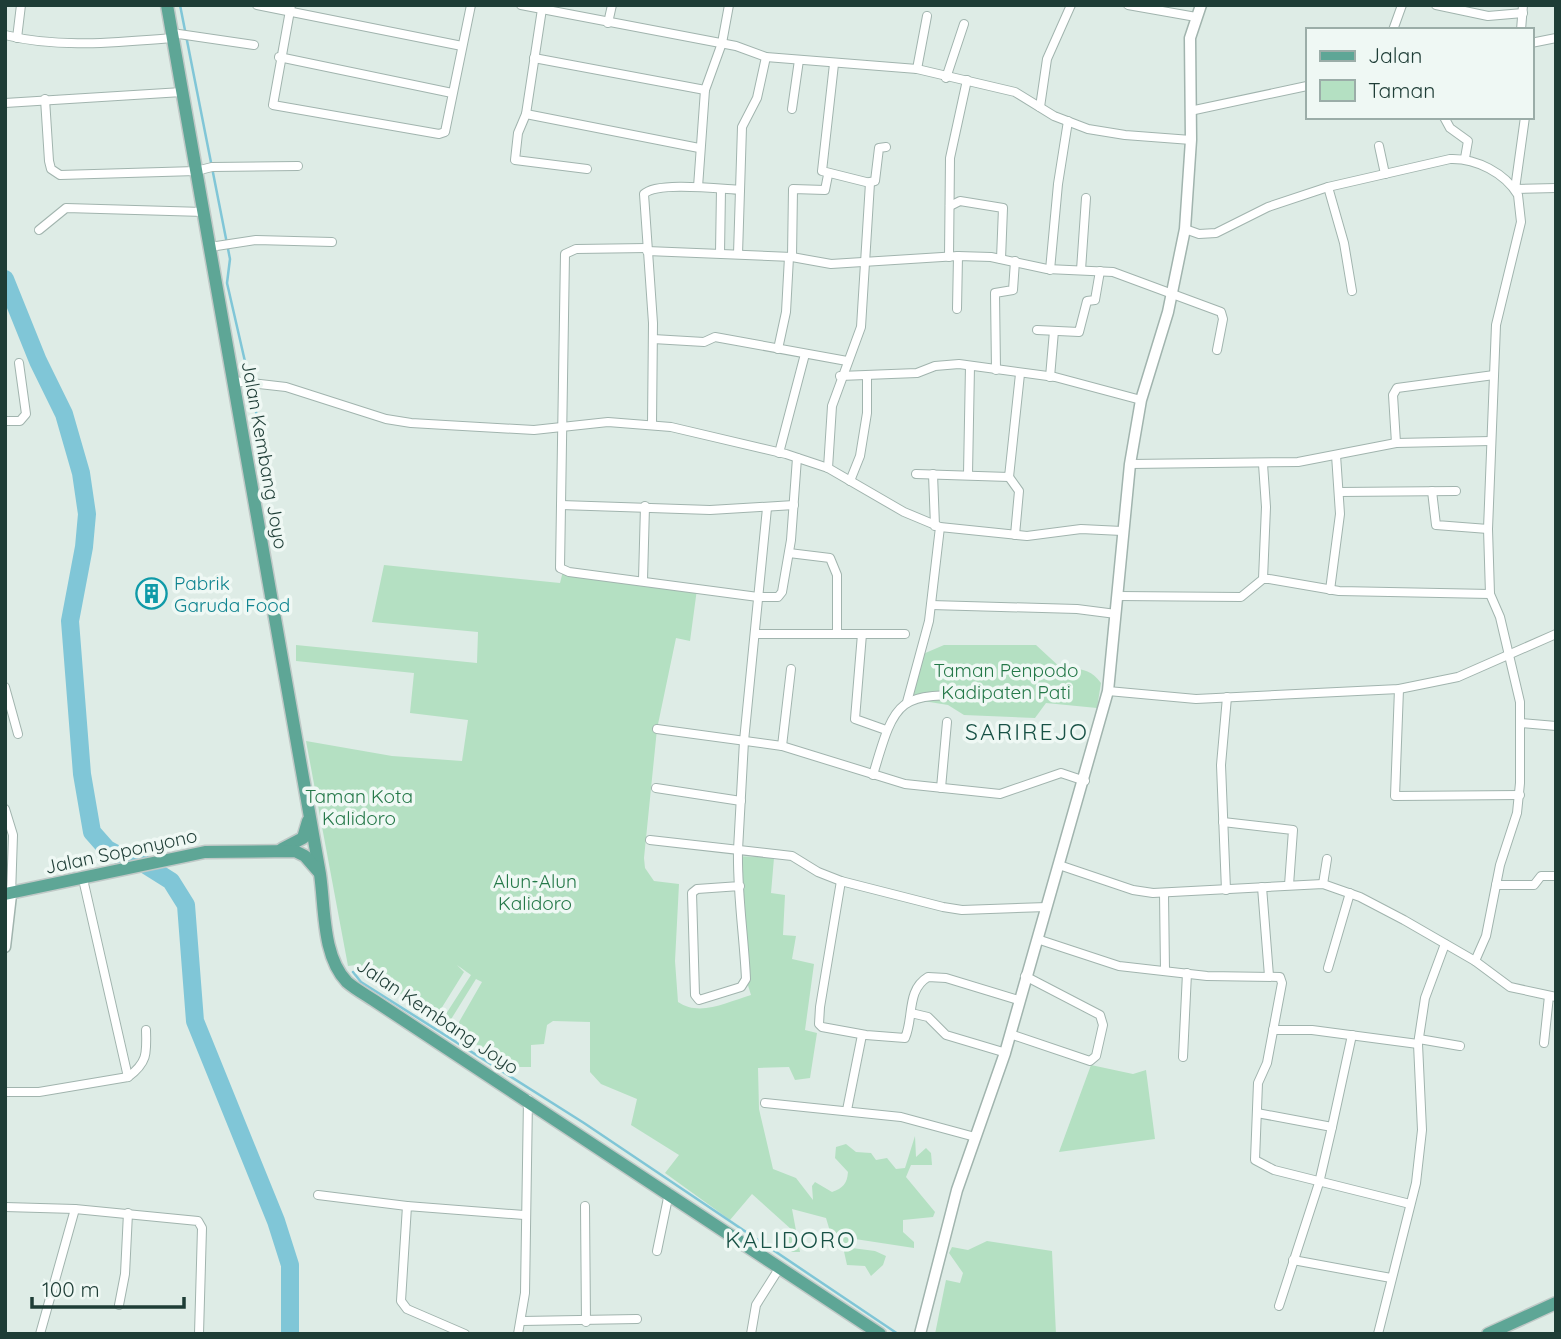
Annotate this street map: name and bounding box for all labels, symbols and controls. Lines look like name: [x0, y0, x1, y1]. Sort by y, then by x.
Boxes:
legend: [1306, 28, 1533, 119]
text: Jalan: [1368, 42, 1422, 68]
text: Taman: [1368, 77, 1435, 103]
street label: Jalan Kembang Joyo: [237, 359, 293, 551]
place label: Pabrik Garuda Food: [174, 571, 290, 617]
building icon: Pabrik Garuda Food: [134, 577, 168, 611]
park label: Taman Penpodo Kadipaten Pati: [934, 658, 1078, 704]
district label: SARIREJO: [965, 717, 1089, 746]
park label: Taman Kota Kalidoro: [305, 784, 413, 830]
street label: Jalan Soponyono: [43, 823, 199, 879]
park label: Alun-Alun Kalidoro: [493, 869, 577, 915]
street label: Jalan Kembang Joyo: [352, 953, 524, 1079]
district label: KALIDORO: [725, 1225, 857, 1254]
scale bar: [32, 1266, 184, 1310]
text: 100 m: [42, 1276, 100, 1302]

